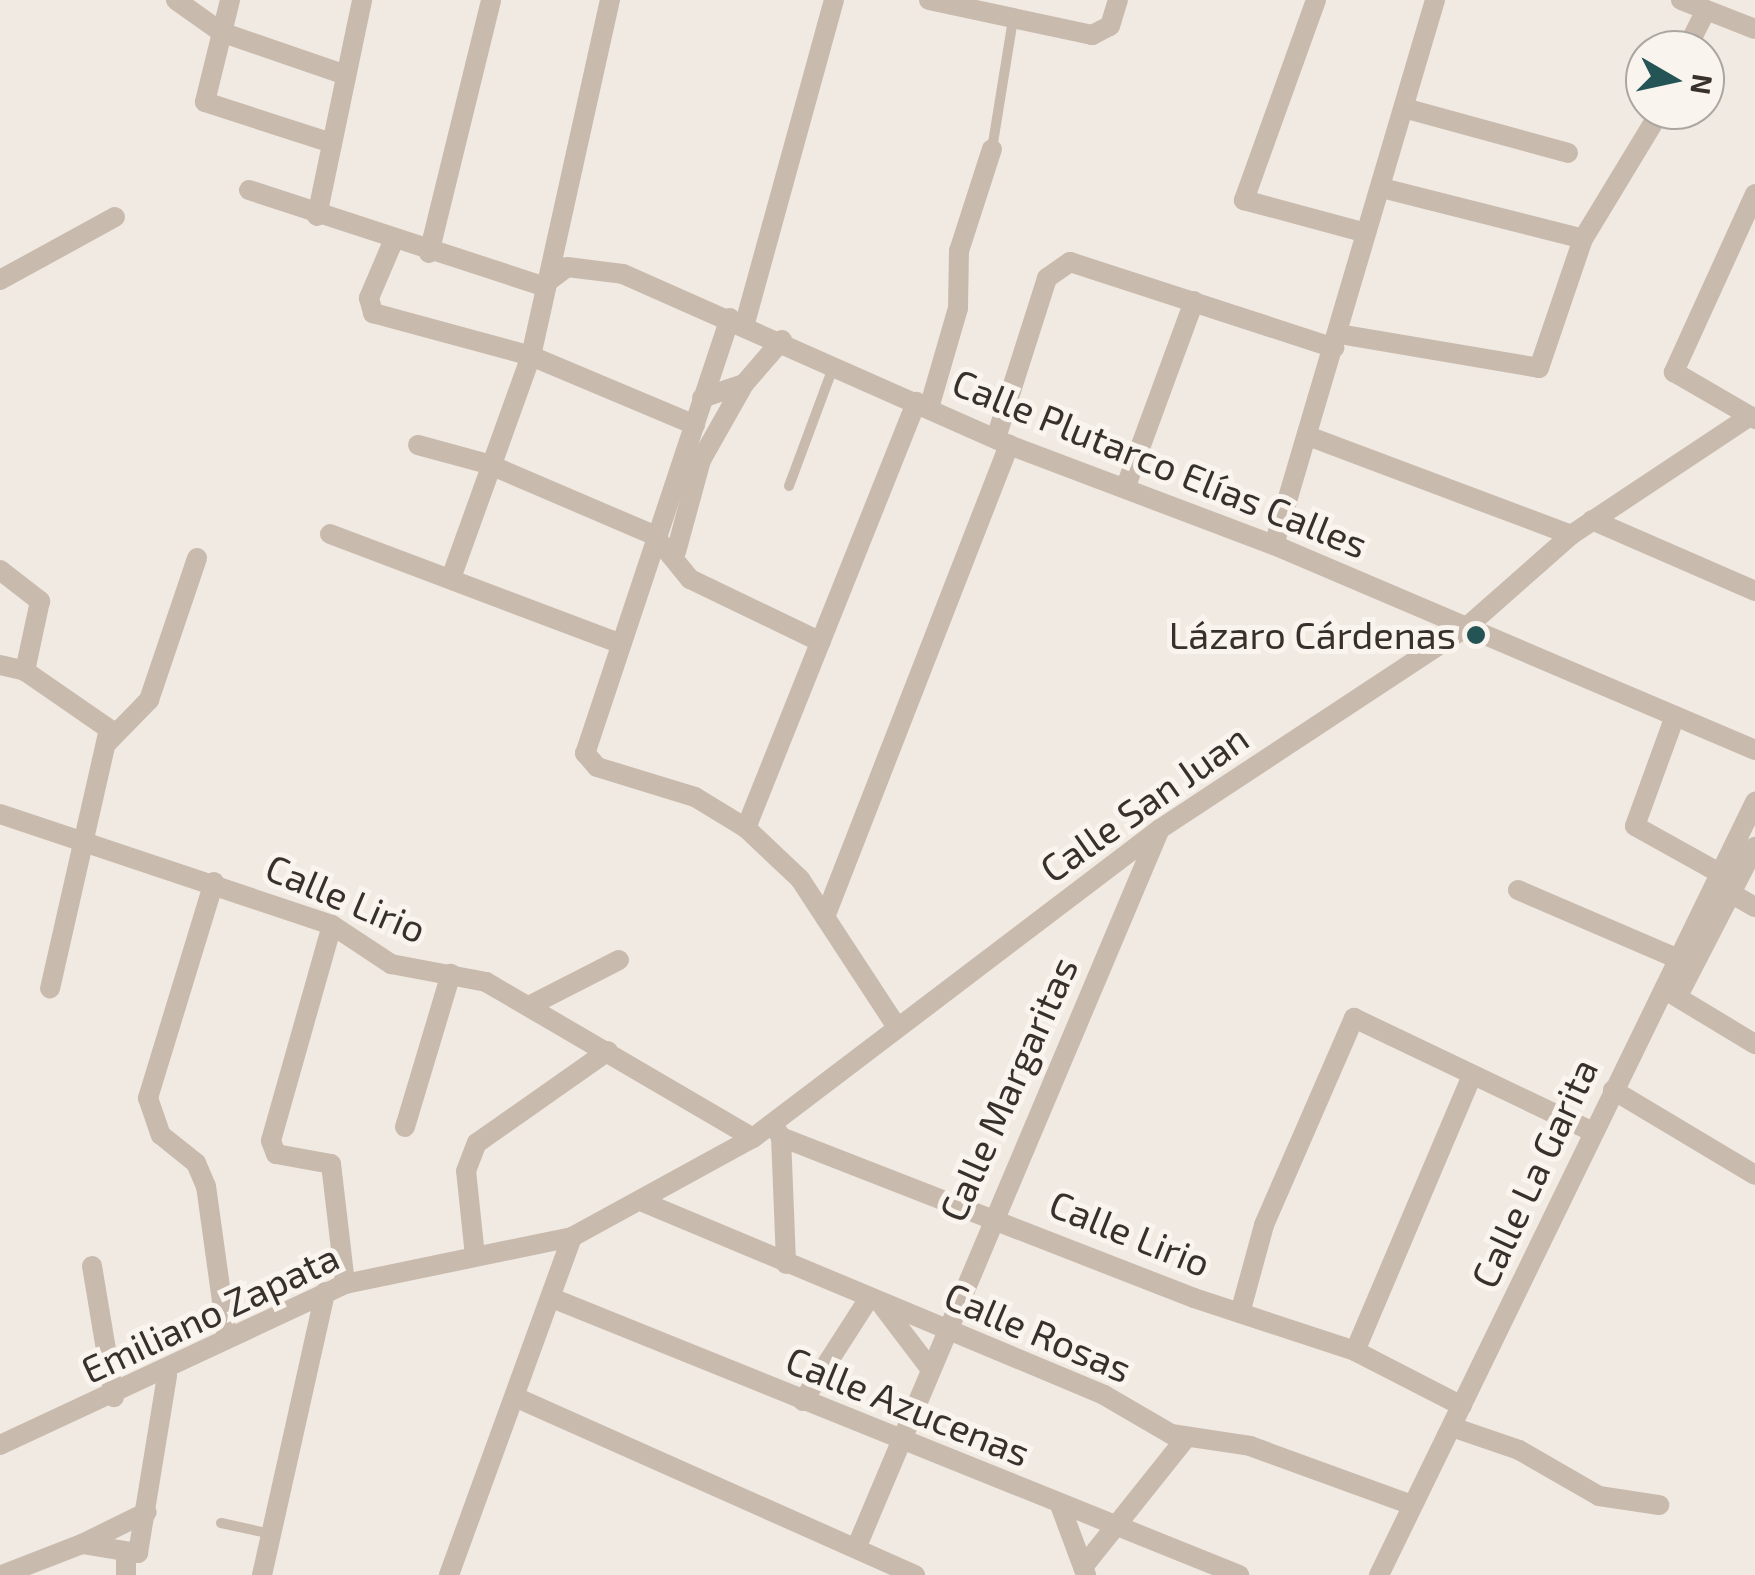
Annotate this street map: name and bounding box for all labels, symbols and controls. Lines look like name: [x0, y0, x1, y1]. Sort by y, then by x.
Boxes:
north arrow: [1625, 30, 1725, 130]
text: N: [1684, 72, 1721, 97]
street label: Calle Plutarco Elías Calles: [946, 359, 1374, 567]
place label: Lázaro Cárdenas: [1169, 612, 1456, 658]
marker: Lázaro Cárdenas: [1465, 624, 1487, 646]
street label: Calle San Juan: [1031, 714, 1257, 892]
street label: Calle Lirio: [259, 844, 433, 952]
street label: Calle Margaritas: [929, 950, 1087, 1228]
street label: Calle La Garita: [1461, 1051, 1607, 1295]
street label: Calle Lirio: [1043, 1180, 1217, 1286]
street label: Emiliano Zapata: [74, 1234, 346, 1392]
street label: Calle Rosas: [938, 1272, 1138, 1392]
street label: Calle Azucenas: [779, 1336, 1037, 1476]

